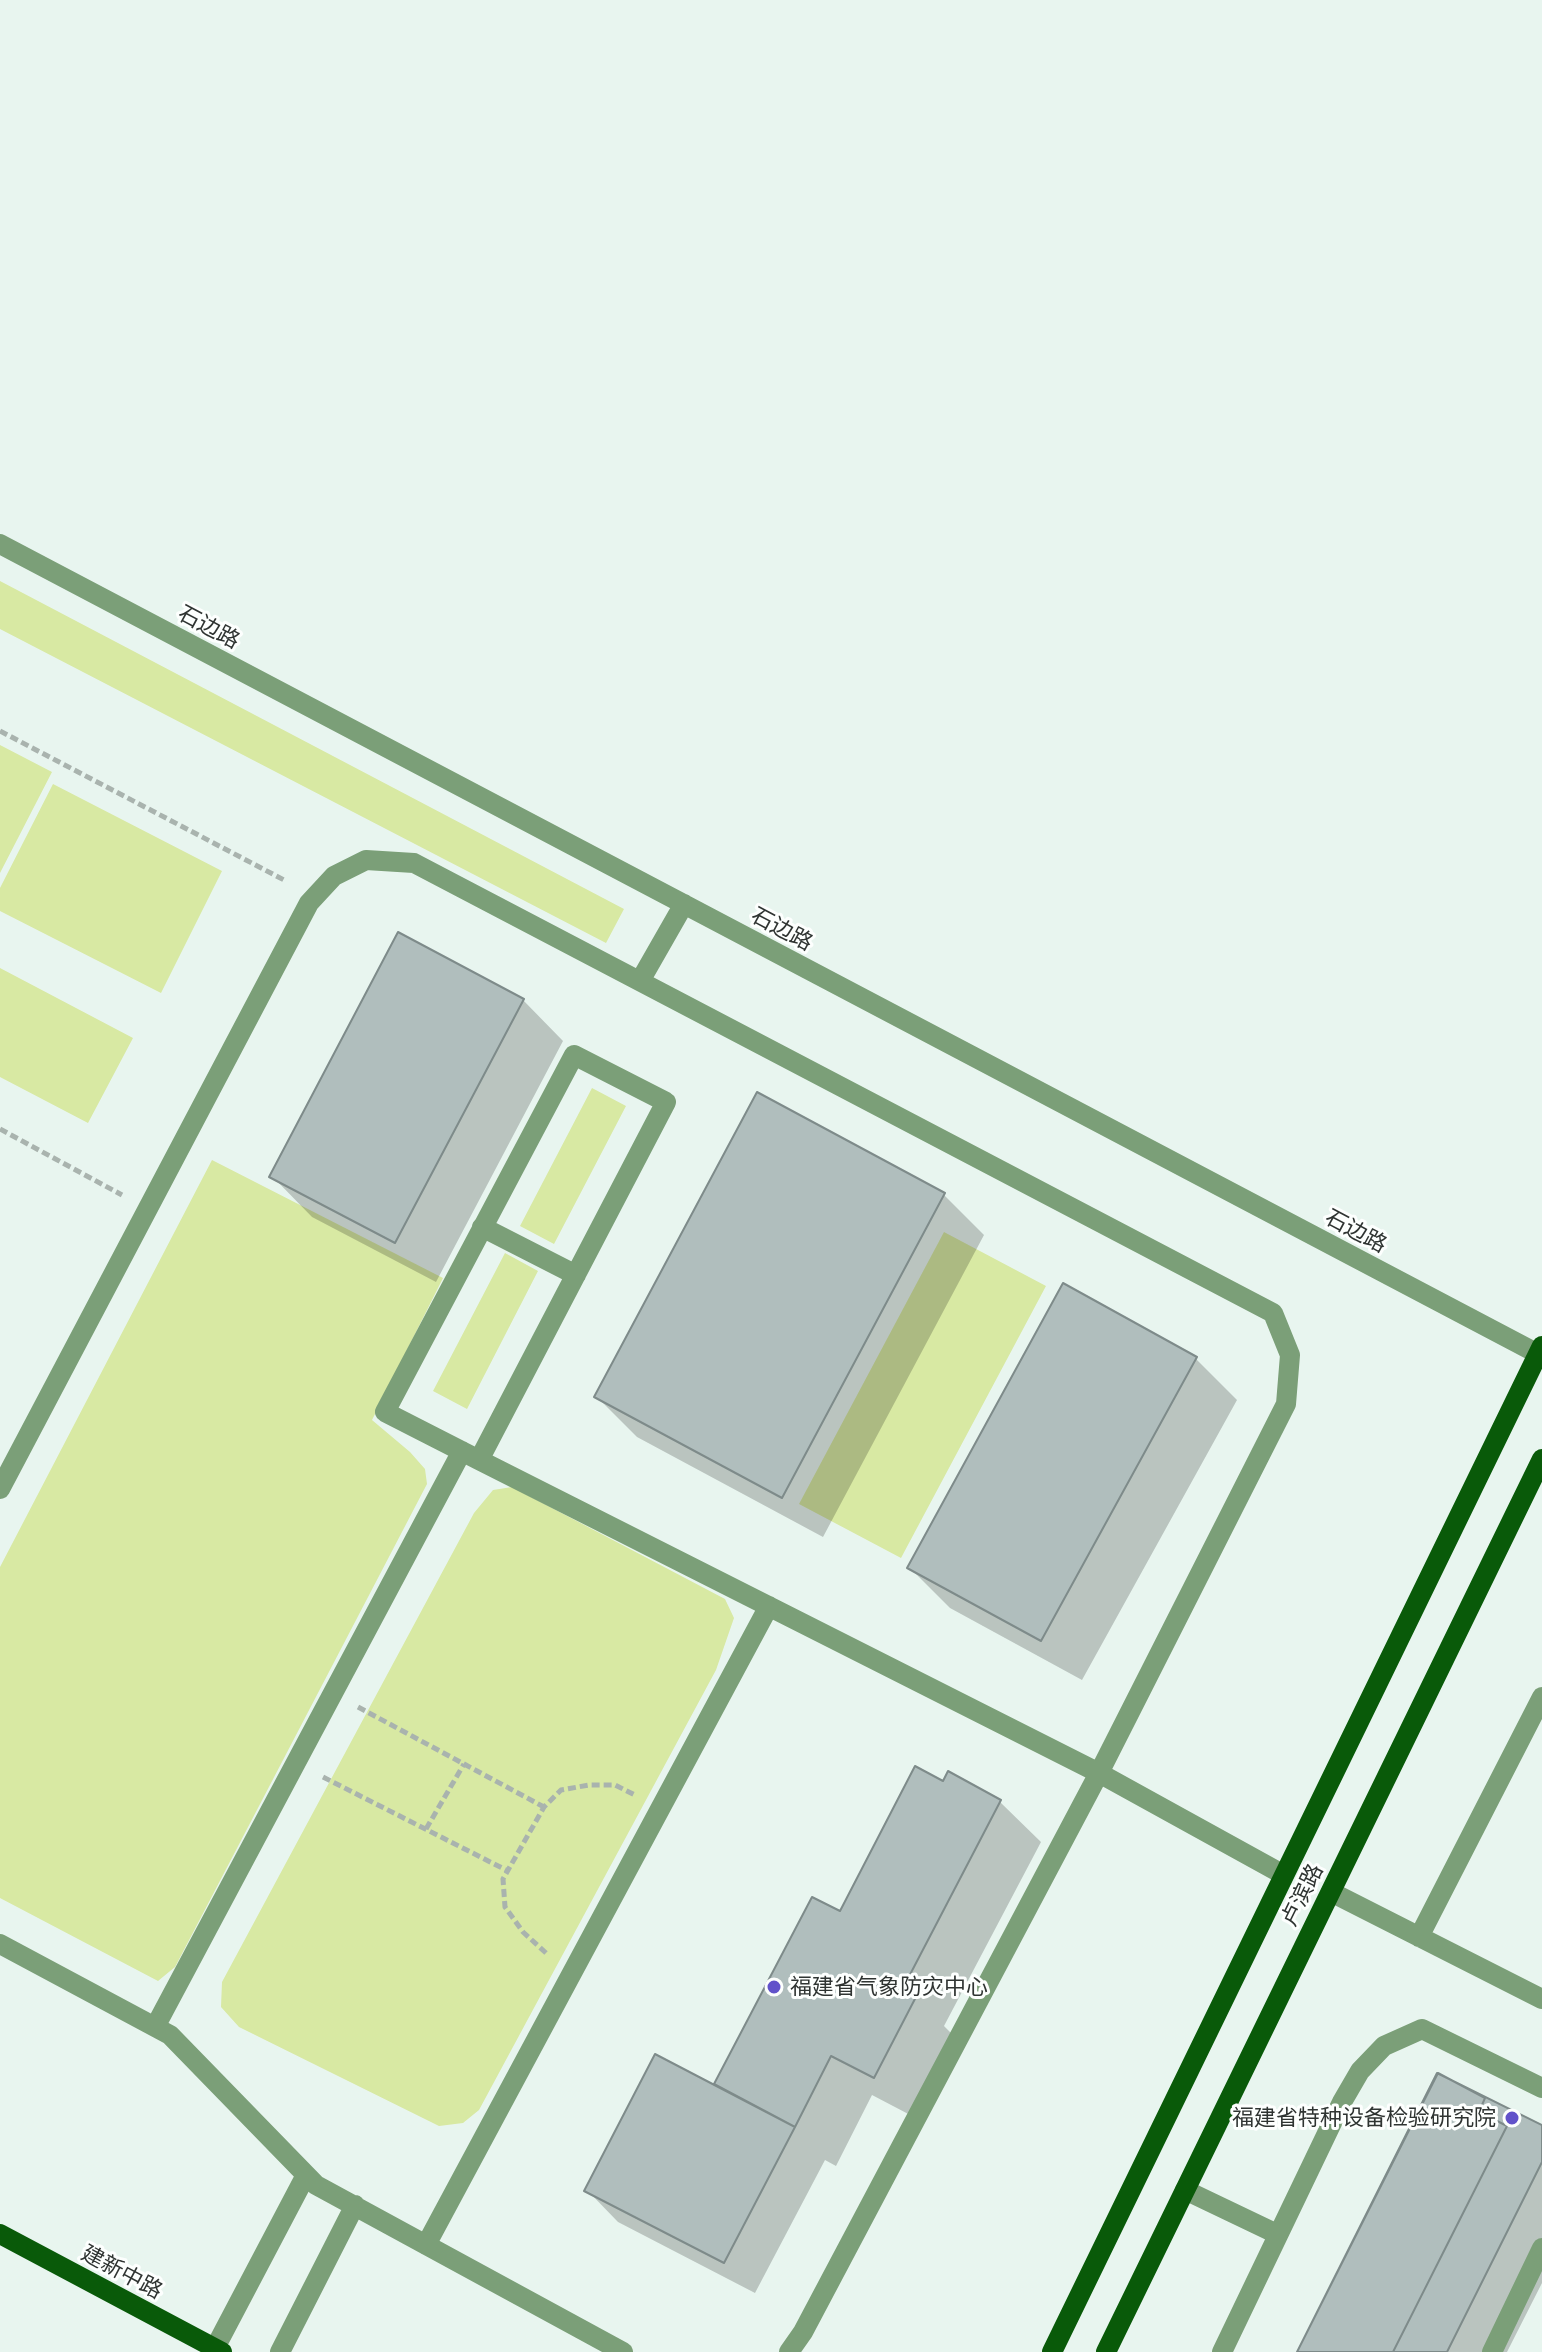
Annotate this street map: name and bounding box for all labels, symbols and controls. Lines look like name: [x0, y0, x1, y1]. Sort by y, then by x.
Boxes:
street label: 石边路: [174, 600, 244, 654]
street label: 石边路: [747, 902, 817, 956]
street label: 石边路: [1321, 1204, 1391, 1258]
street label: 卢滨路: [1276, 1860, 1328, 1930]
place label: 福建省气象防灾中心: [790, 1974, 988, 2000]
marker: 福建省气象防灾中心: [765, 1978, 783, 1996]
place label: 福建省特种设备检验研究院: [1232, 2105, 1496, 2131]
marker: 福建省特种设备检验研究院: [1503, 2109, 1521, 2127]
street label: 建新中路: [77, 2240, 167, 2304]

